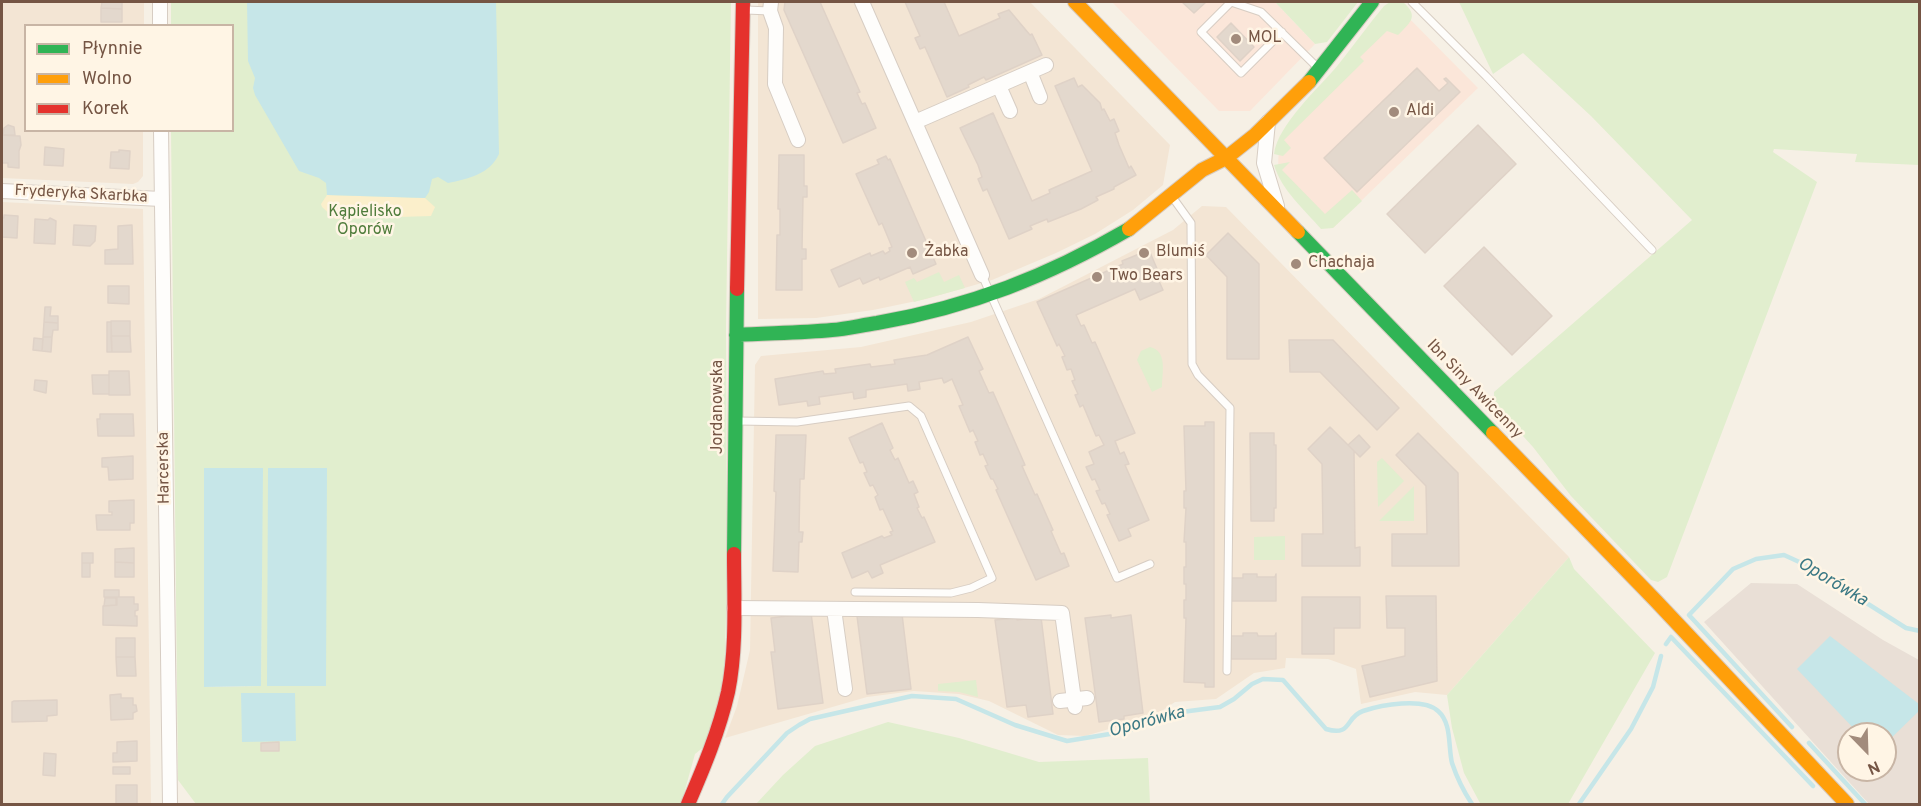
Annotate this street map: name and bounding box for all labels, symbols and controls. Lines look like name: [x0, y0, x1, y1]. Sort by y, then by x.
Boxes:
legend: [24, 24, 234, 132]
place label: MOL: [1248, 29, 1281, 49]
marker: MOL: [1229, 32, 1243, 46]
text: Płynnie: [82, 38, 143, 61]
text: Wolno: [82, 68, 132, 91]
text: Korek: [82, 98, 129, 121]
place label: Aldi: [1406, 102, 1434, 122]
marker: Aldi: [1387, 105, 1401, 119]
street label: Fryderyka Skarbka: [14, 182, 148, 208]
park label: Kąpielisko Oporów: [328, 203, 402, 241]
place label: Żabka: [924, 243, 968, 263]
place label: Blumiś: [1156, 243, 1205, 263]
marker: Żabka: [905, 246, 919, 260]
marker: Blumiś: [1137, 246, 1151, 260]
place label: Chachaja: [1308, 254, 1375, 274]
marker: Chachaja: [1289, 257, 1303, 271]
place label: Two Bears: [1109, 267, 1183, 287]
marker: Two Bears: [1090, 270, 1104, 284]
street label: Ibn Siny Awicenny: [1422, 336, 1526, 444]
street label: Jordanowska: [709, 360, 729, 454]
street label: Harcerska: [155, 432, 175, 504]
water label: Oporówka: [1793, 554, 1871, 612]
water label: Oporówka: [1107, 702, 1187, 744]
north arrow: [1837, 722, 1897, 782]
text: N: [1864, 755, 1882, 778]

